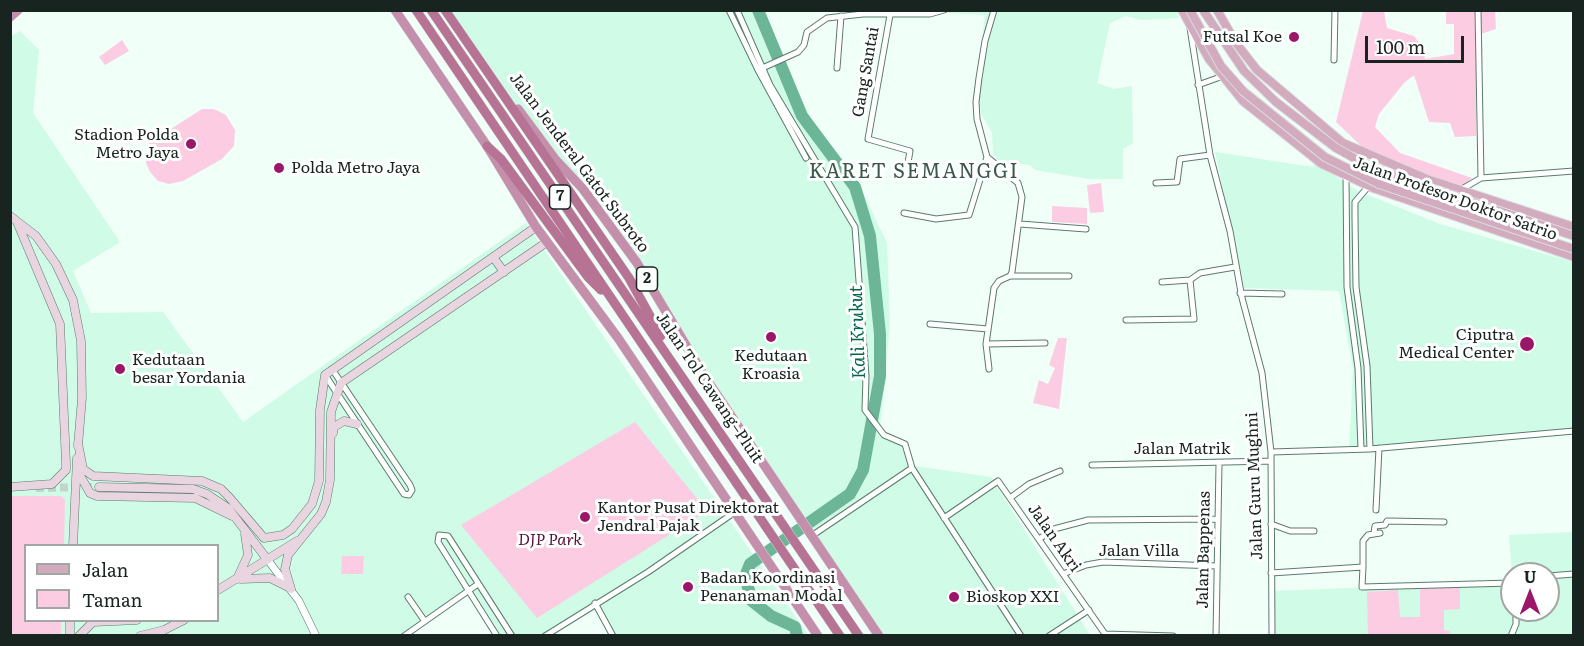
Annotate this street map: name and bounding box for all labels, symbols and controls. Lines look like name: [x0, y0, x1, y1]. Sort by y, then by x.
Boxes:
scale bar: [1368, 24, 1467, 62]
street label: Gang Santai: [849, 25, 883, 119]
place label: Futsal Koe: [1203, 27, 1282, 47]
marker: Futsal Koe: [1287, 30, 1301, 44]
text: 100 m: [1376, 33, 1425, 60]
street label: Jalan Jenderal Gatot Subroto: [505, 69, 653, 257]
place label: Stadion Polda Metro Jaya: [74, 125, 179, 163]
marker: Stadion Polda Metro Jaya: [184, 137, 198, 151]
street label: Jalan Profesor Doktor Satrio: [1350, 153, 1560, 245]
place label: Polda Metro Jaya: [291, 158, 420, 178]
district label: KARET SEMANGGI: [809, 160, 1019, 184]
marker: Polda Metro Jaya: [272, 161, 286, 175]
road number: 7: [550, 185, 570, 209]
road number: 2: [636, 267, 658, 291]
water label: Kali Krukut: [846, 285, 870, 379]
street label: Jalan Tol Cawang–Pluit: [651, 309, 767, 467]
place label: Ciputra Medical Center: [1398, 325, 1514, 363]
marker: Kedutaan Kroasia: [764, 330, 778, 344]
marker: Ciputra Medical Center: [1518, 335, 1536, 353]
place label: Kedutaan Kroasia: [734, 346, 808, 384]
place label: Kedutaan besar Yordania: [132, 350, 246, 388]
marker: Kedutaan besar Yordania: [113, 362, 127, 376]
street label: Jalan Guru Mughni: [1243, 412, 1267, 560]
street label: Jalan Matrik: [1133, 439, 1231, 459]
street label: Jalan Bappenas: [1193, 491, 1215, 609]
place label: Kantor Pusat Direktorat Jendral Pajak: [597, 498, 779, 536]
street label: Jalan Akri: [1024, 500, 1084, 576]
marker: Kantor Pusat Direktorat Jendral Pajak: [578, 510, 592, 524]
park label: DJP Park: [518, 530, 582, 550]
street label: Jalan Villa: [1099, 541, 1179, 561]
legend: [24, 544, 219, 622]
text: Jalan: [82, 556, 128, 583]
north arrow: [1500, 562, 1560, 622]
text: U: [1524, 564, 1536, 588]
place label: Badan Koordinasi Penanaman Modal: [700, 568, 843, 606]
marker: Badan Koordinasi Penanaman Modal: [681, 580, 695, 594]
text: Taman: [82, 586, 142, 613]
place label: Bioskop XXI: [966, 587, 1059, 607]
marker: Bioskop XXI: [947, 590, 961, 604]

